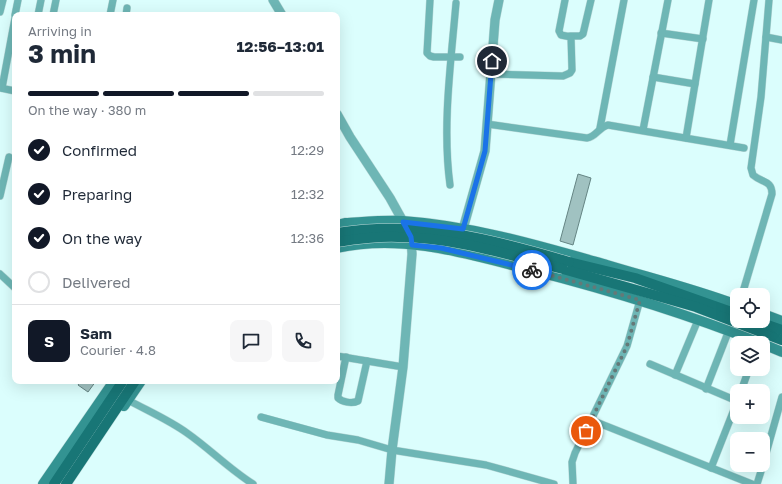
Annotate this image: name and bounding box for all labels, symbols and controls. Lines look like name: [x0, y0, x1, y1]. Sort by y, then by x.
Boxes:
text: Arriving in: [28, 23, 92, 39]
text: 12:56–13:01: [237, 37, 324, 55]
text: 3 min: [28, 38, 96, 69]
pin: [475, 44, 509, 78]
icon: home: [481, 50, 503, 72]
text: On the way · 380 m: [28, 102, 146, 118]
icon: check: [28, 139, 50, 161]
text: Confirmed: [62, 141, 137, 159]
text: 12:29: [291, 142, 324, 158]
icon: check: [28, 183, 50, 205]
text: Preparing: [62, 185, 132, 203]
text: 12:32: [291, 186, 324, 202]
icon: check: [28, 227, 50, 249]
text: On the way: [62, 229, 142, 247]
text: 12:36: [291, 230, 324, 246]
courier: [512, 250, 552, 290]
icon: bike: [521, 259, 543, 281]
text: Delivered: [62, 273, 130, 291]
map controls: [730, 288, 770, 472]
button: locate: [730, 288, 770, 328]
button: chat: [230, 320, 272, 362]
button: phone: [282, 320, 324, 362]
text: Sam: [80, 324, 112, 342]
text: S: [44, 332, 54, 350]
button: layers: [730, 336, 770, 376]
text: Courier · 4.8: [80, 342, 156, 358]
button: +: [730, 384, 770, 424]
pin: [569, 414, 603, 448]
icon: bag: [575, 420, 597, 442]
button: −: [730, 432, 770, 472]

